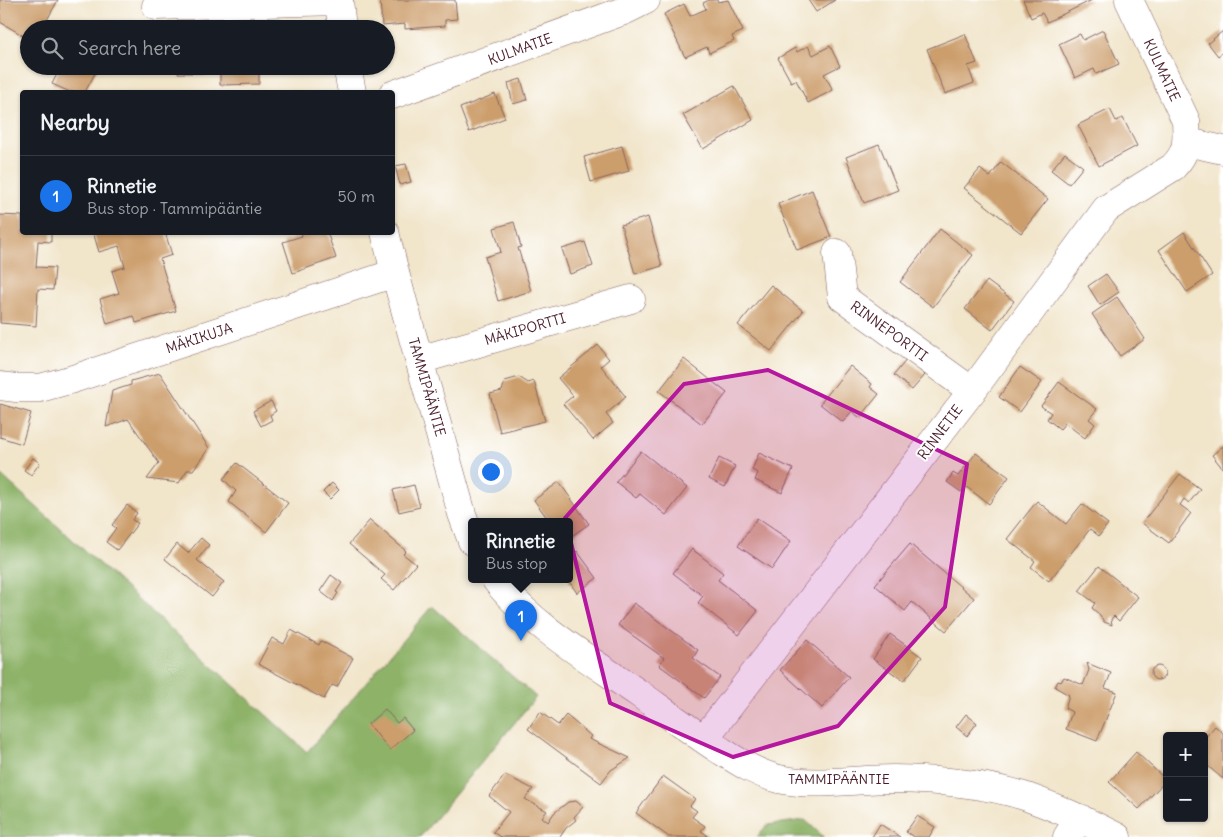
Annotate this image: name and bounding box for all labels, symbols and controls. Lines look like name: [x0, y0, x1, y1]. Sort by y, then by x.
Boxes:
search box: [20, 20, 395, 75]
street label: KULMATIE: [485, 29, 555, 69]
icon: search: [38, 34, 66, 62]
text: Search here: [78, 36, 181, 60]
street label: KULMATIE: [1140, 36, 1184, 104]
text: Nearby: [40, 109, 110, 136]
text: Rinnetie: [87, 174, 156, 198]
text: 1: [53, 186, 59, 206]
text: 50 m: [337, 186, 375, 206]
text: Bus stop · Tammipääntie: [87, 198, 262, 218]
street label: RINNEPORTTI: [847, 297, 931, 365]
street label: MÄKIPORTTI: [482, 309, 568, 349]
street label: MÄKIKUJA: [163, 319, 235, 357]
street label: TAMMIPÄÄNTIE: [404, 336, 450, 438]
street label: RINNETIE: [913, 401, 967, 463]
your location: [478, 459, 504, 485]
popup: [468, 518, 573, 583]
text: Rinnetie: [486, 529, 555, 553]
text: Bus stop: [486, 553, 547, 573]
pin: 1: [505, 600, 537, 641]
map controls: [1163, 732, 1208, 822]
button: +: [1163, 732, 1208, 777]
street label: TAMMIPÄÄNTIE: [788, 770, 890, 788]
button: −: [1163, 777, 1208, 822]

